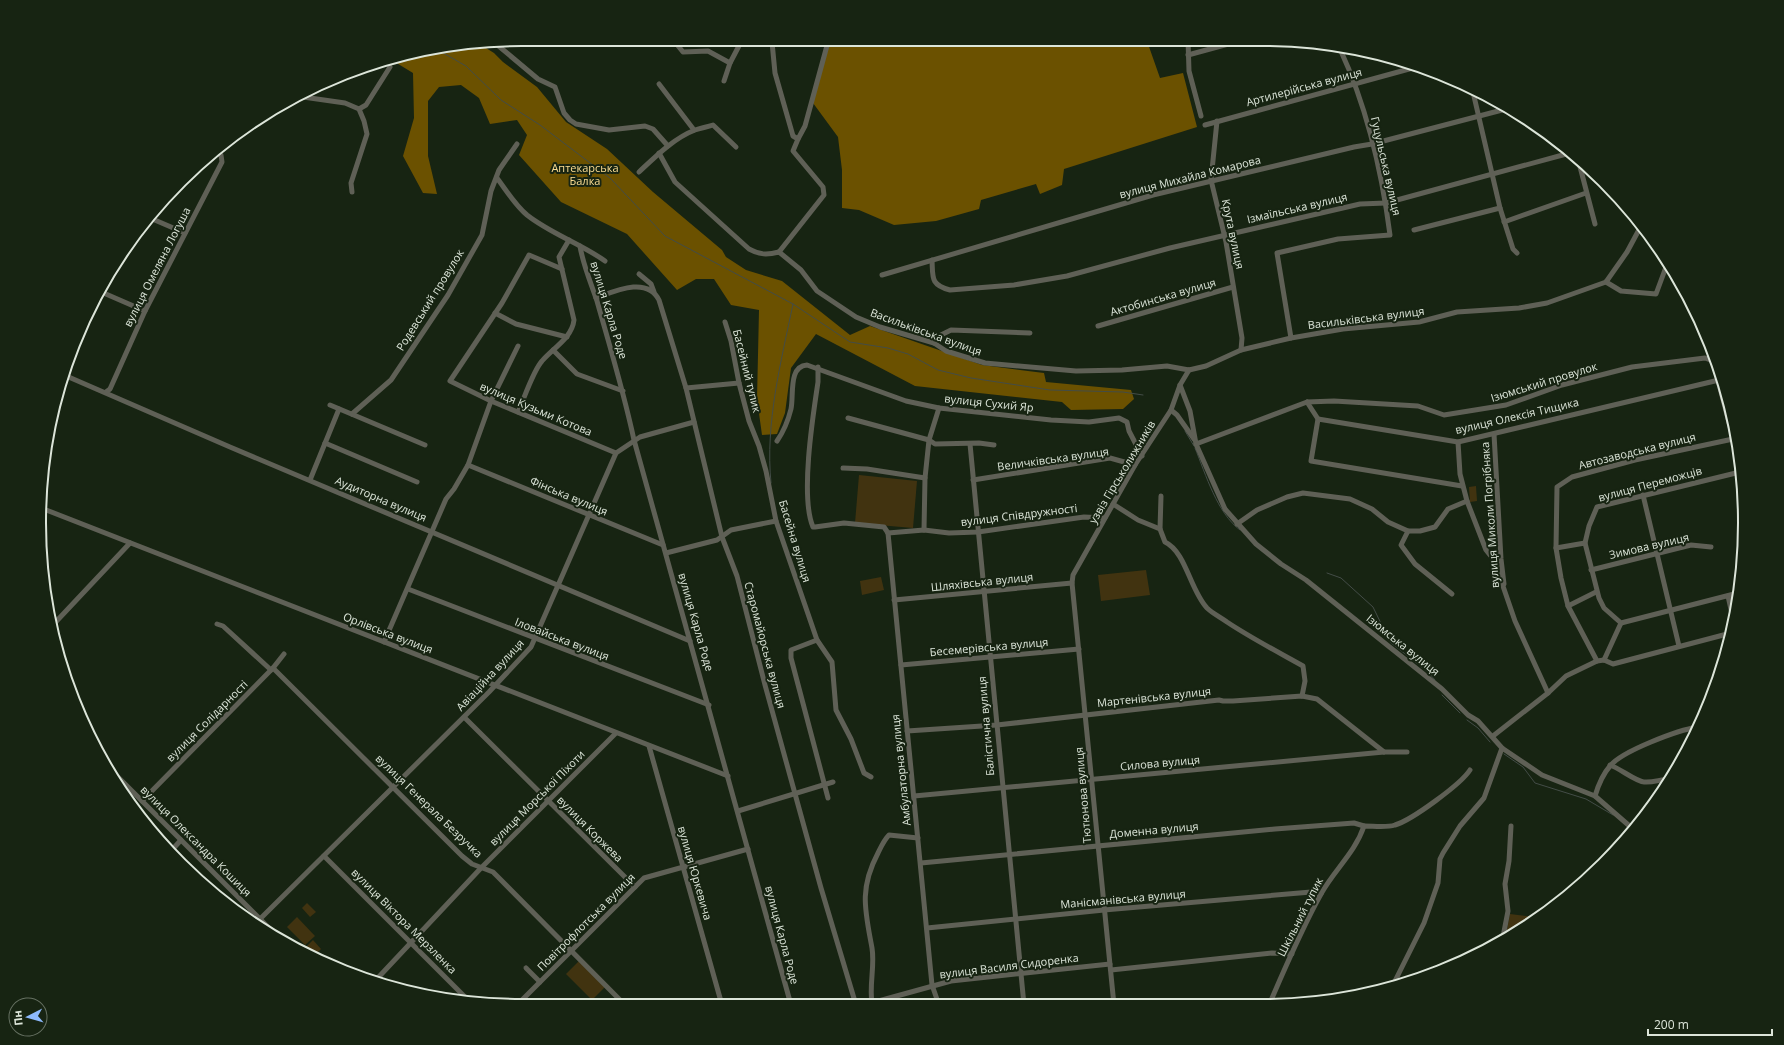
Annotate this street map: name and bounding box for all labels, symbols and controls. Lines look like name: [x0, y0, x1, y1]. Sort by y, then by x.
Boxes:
street label: Артилерійська вулиця: [1244, 64, 1363, 109]
street label: Гуцульська вулиця: [1368, 115, 1405, 217]
street label: вулиця Михайла Комарова: [1118, 152, 1262, 201]
park label: Аптекарська Балка: [551, 160, 619, 188]
street label: Ізмаїльська вулиця: [1245, 189, 1349, 226]
street label: Крута вулиця: [1219, 198, 1248, 270]
street label: вулиця Омеляна Логуша: [120, 204, 193, 329]
street label: Родевський провулок: [392, 246, 467, 353]
street label: вулиця Карла Роде: [587, 259, 631, 361]
street label: Актобинська вулиця: [1108, 274, 1218, 319]
street label: Васильківська вулиця: [1307, 303, 1425, 332]
street label: Васильківська вулиця: [868, 304, 984, 359]
street label: Басейний тупик: [730, 328, 765, 414]
street label: Ізюмський провулок: [1489, 358, 1599, 405]
street label: вулиця Кузьми Котова: [478, 378, 595, 439]
street label: вулиця Сухий Яр: [944, 390, 1035, 415]
street label: вулиця Олексія Тищика: [1454, 394, 1580, 437]
street label: узвіз Гірськолижників: [1085, 418, 1158, 526]
street label: Автозаводська вулиця: [1577, 429, 1697, 472]
street label: вулиця Миколи Погрібняка: [1477, 441, 1502, 589]
street label: Величківська вулиця: [996, 443, 1110, 474]
street label: вулиця Переможців: [1596, 462, 1703, 505]
street label: Аудиторна вулиця: [333, 472, 429, 525]
street label: Фінська вулиця: [528, 472, 610, 519]
street label: Басейна вулиця: [776, 498, 815, 584]
street label: вулиця Співдружності: [960, 500, 1078, 529]
street label: Зимова вулиця: [1608, 529, 1690, 562]
street label: Шляхівська вулиця: [930, 569, 1034, 594]
street label: вулиця Карла Роде: [675, 571, 718, 673]
street label: Старомайорська вулиця: [741, 580, 790, 710]
street label: Орлівська вулиця: [341, 608, 435, 657]
street label: Ізюмська вулиця: [1364, 610, 1443, 679]
street label: Іловайська вулиця: [513, 614, 612, 663]
street label: Бесемерівська вулиця: [929, 634, 1049, 659]
street label: Авіаційна вулиця: [452, 636, 527, 714]
street label: Балістична вулиця: [974, 676, 997, 777]
street label: вулиця Солідарності: [163, 677, 251, 765]
street label: Мартенівська вулиця: [1096, 683, 1212, 710]
street label: Амбулаторна вулиця: [887, 714, 914, 827]
street label: Тютюнова вулиця: [1071, 746, 1094, 844]
street label: вулиця Морської Піхоти: [486, 747, 588, 849]
street label: вулиця Генерала Безручка: [373, 751, 486, 861]
street label: Силова вулиця: [1119, 752, 1201, 773]
street label: вулиця Олександра Кошиця: [138, 782, 255, 899]
street label: вулиця Коржева: [554, 792, 627, 865]
street label: Доменна вулиця: [1109, 818, 1199, 841]
street label: вулиця Юркевича: [675, 824, 716, 922]
street label: вулиця Віктора Мерзленка: [348, 865, 460, 977]
street label: Повітрофлотська вулиця: [533, 869, 638, 974]
street label: Шкільний тупик: [1273, 875, 1326, 959]
street label: вулиця Карла Роде: [762, 884, 803, 986]
street label: Манісманівська вулиця: [1060, 886, 1186, 911]
street label: вулиця Василя Сидоренка: [938, 950, 1079, 981]
north arrow: [8, 997, 48, 1037]
text: Пн: [9, 1010, 26, 1027]
scale bar: [1648, 1011, 1772, 1037]
text: 200 m: [1654, 1016, 1689, 1033]

